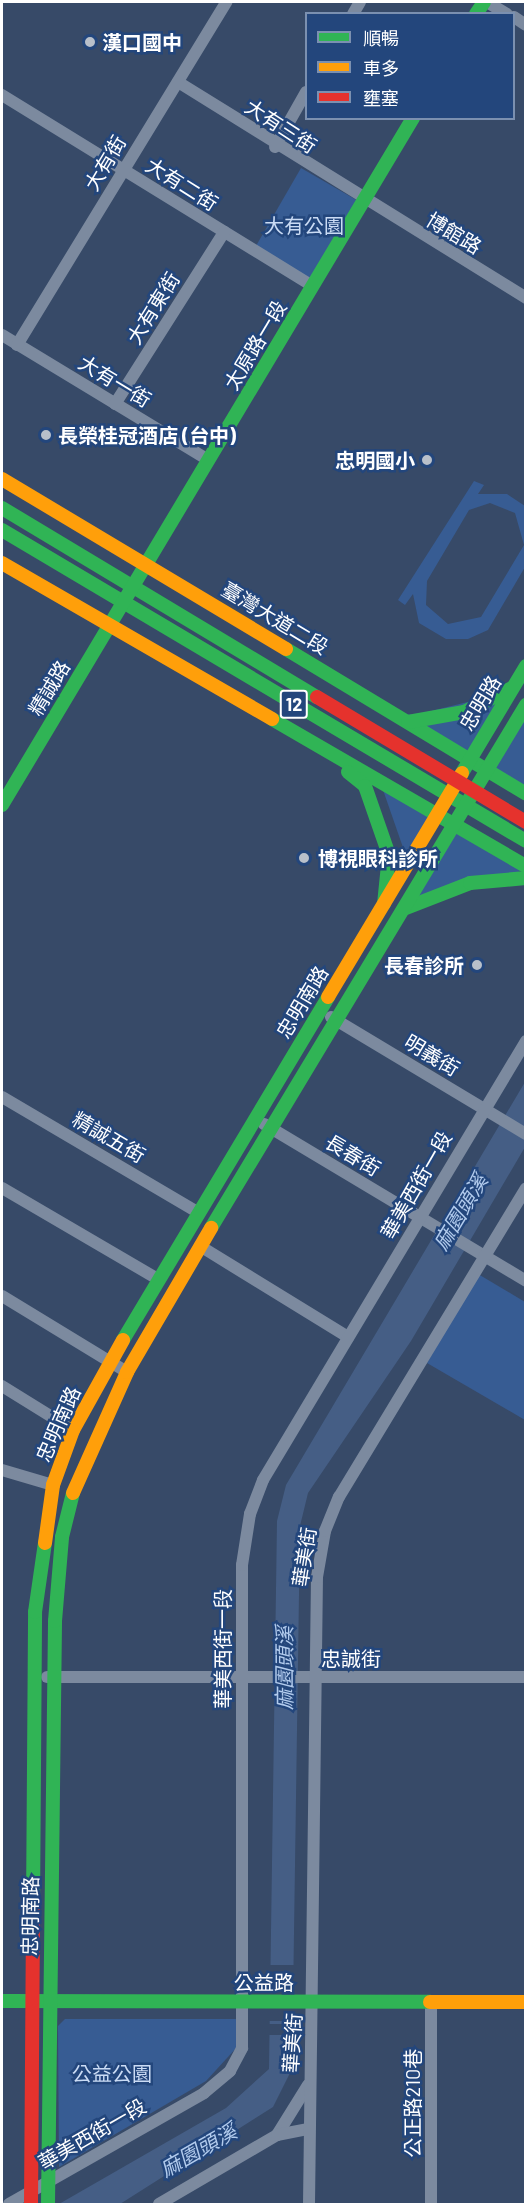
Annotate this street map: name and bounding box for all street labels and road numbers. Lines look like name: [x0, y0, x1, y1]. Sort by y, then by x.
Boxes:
street label: 大有三街: [241, 94, 321, 158]
street label: 大有街: [79, 131, 131, 195]
street label: 大有二街: [142, 153, 222, 215]
street label: 博館路: [422, 207, 486, 259]
street label: 大有東街: [122, 268, 184, 348]
street label: 太原路一段: [219, 296, 291, 394]
street label: 大有一街: [75, 350, 155, 412]
street label: 臺灣大道二段: [217, 577, 333, 659]
street label: 精誠路: [23, 656, 75, 720]
street label: 忠明路: [454, 671, 506, 735]
road number: 12: [279, 689, 309, 719]
street label: 忠明南路: [271, 962, 333, 1042]
street label: 明義街: [400, 1029, 464, 1081]
street label: 精誠五街: [68, 1107, 150, 1167]
street label: 華美西街一段: [376, 1127, 456, 1243]
street label: 長春街: [321, 1129, 385, 1181]
street label: 忠明南路: [31, 1383, 85, 1465]
street label: 華美街: [287, 1525, 321, 1589]
street label: 華美西街一段: [210, 1589, 234, 1709]
street label: 忠誠街: [321, 1646, 381, 1670]
street label: 忠明南路: [17, 1876, 43, 1956]
street label: 公益路: [234, 1970, 294, 1994]
street label: 華美街: [278, 2012, 306, 2074]
street label: 公正路210巷: [400, 2049, 424, 2157]
street label: 華美西街一段: [34, 2094, 150, 2174]

